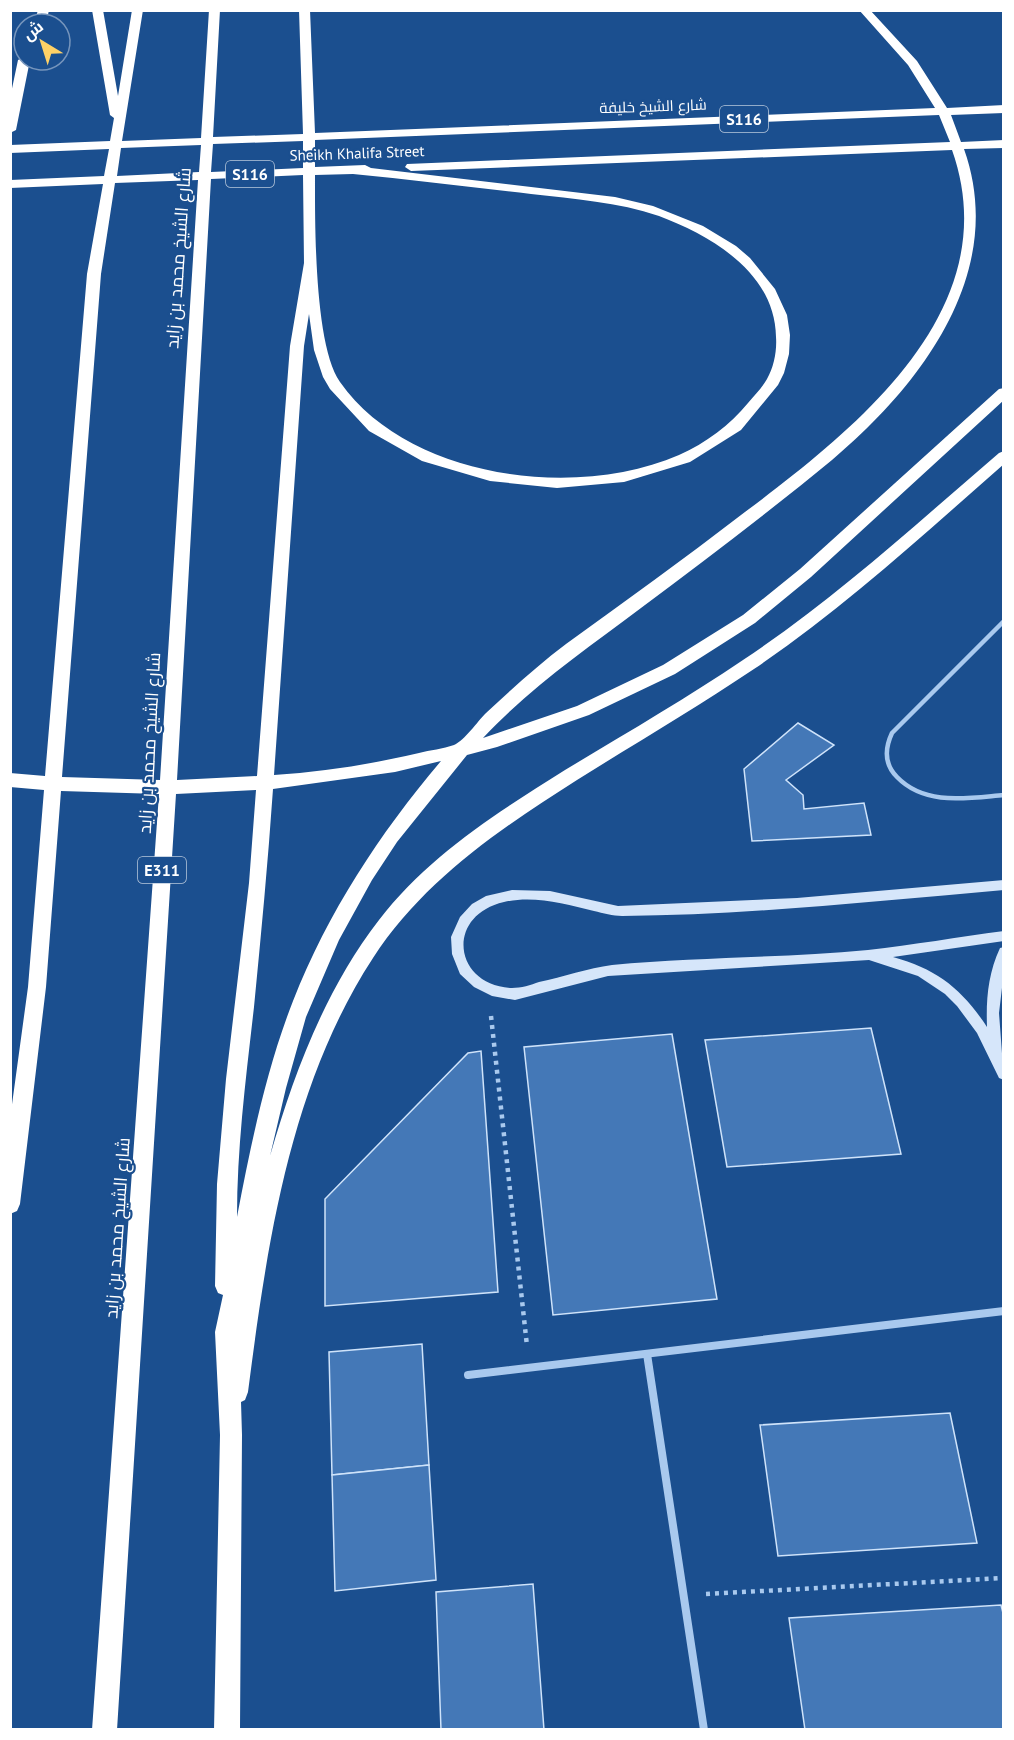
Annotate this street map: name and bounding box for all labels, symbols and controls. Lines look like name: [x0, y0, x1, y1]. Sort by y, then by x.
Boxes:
north arrow: [12, 12, 72, 72]
text: ش: [19, 16, 47, 44]
street label: شارع الشيخ خليفة: [599, 95, 707, 119]
road number: S116: [720, 106, 768, 132]
street label: Sheikh Khalifa Street: [289, 141, 425, 165]
road number: S116: [226, 161, 274, 187]
street label: شارع الشيخ محمد بن زايد: [160, 167, 197, 349]
street label: شارع الشيخ محمد بن زايد: [133, 652, 166, 834]
road number: E311: [138, 857, 186, 883]
street label: شارع الشيخ محمد بن زايد: [99, 1137, 136, 1319]

